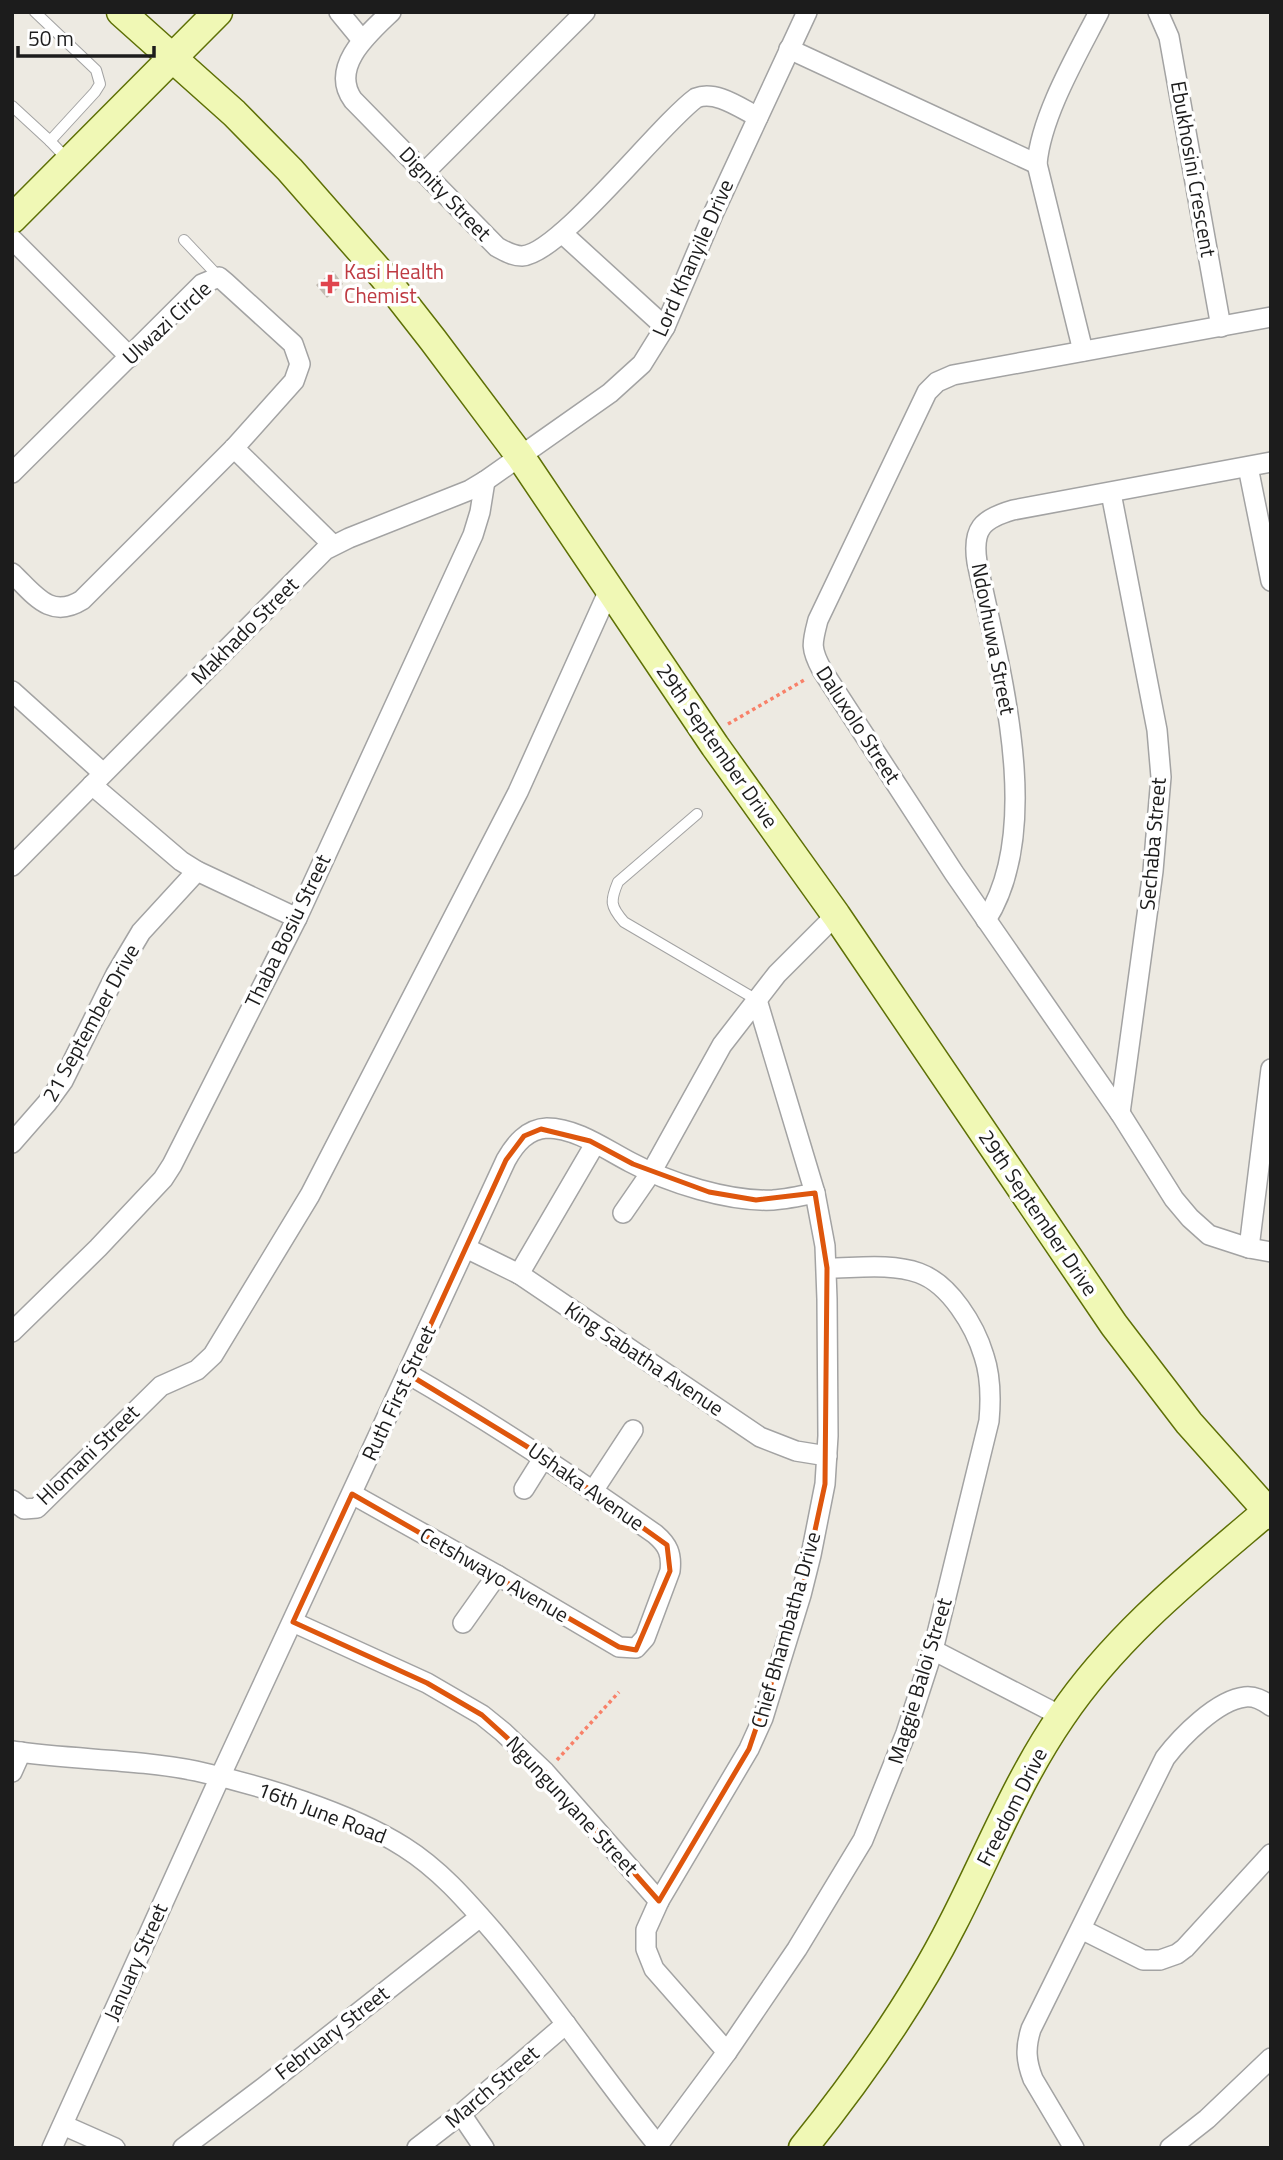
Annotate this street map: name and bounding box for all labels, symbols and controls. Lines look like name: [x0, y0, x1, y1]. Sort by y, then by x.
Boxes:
scale bar: [18, 14, 154, 58]
text: 50 m: [28, 22, 74, 54]
street label: Ebukhosini Crescent: [1163, 78, 1225, 260]
street label: Dignity Street: [392, 139, 500, 248]
street label: Lord Khanyile Drive: [643, 174, 741, 341]
place label: Kasi Health Chemist: [344, 255, 444, 311]
street label: Ulwazi Circle: [115, 273, 218, 372]
marker: Kasi Health Chemist: [322, 276, 338, 292]
street label: Ndovhuwa Street: [964, 560, 1024, 718]
street label: Makhado Street: [183, 569, 306, 691]
street label: 29th September Drive: [649, 656, 787, 834]
street label: Daluxolo Street: [809, 659, 909, 790]
street label: Sechaba Street: [1130, 776, 1174, 912]
street label: Thaba Bosiu Street: [236, 848, 338, 1013]
street label: 21 September Drive: [33, 938, 147, 1107]
street label: 29th September Drive: [971, 1123, 1107, 1302]
street label: King Sabatha Avenue: [558, 1293, 731, 1423]
street label: Ruth First Street: [353, 1319, 444, 1466]
street label: Hlomani Street: [28, 1396, 147, 1512]
street label: Ushaka Avenue: [522, 1434, 651, 1538]
street label: Cetshwayo Avenue: [414, 1518, 575, 1630]
street label: Chief Bhambatha Drive: [742, 1528, 828, 1732]
street label: Maggie Baloi Street: [879, 1593, 960, 1768]
street label: Ngungunyane Street: [499, 1728, 647, 1883]
street label: Freedom Drive: [968, 1742, 1055, 1871]
street label: 16th June Road: [253, 1773, 392, 1851]
street label: January Street: [95, 1897, 176, 2026]
street label: February Street: [267, 1977, 396, 2087]
street label: March Street: [437, 2037, 546, 2135]

